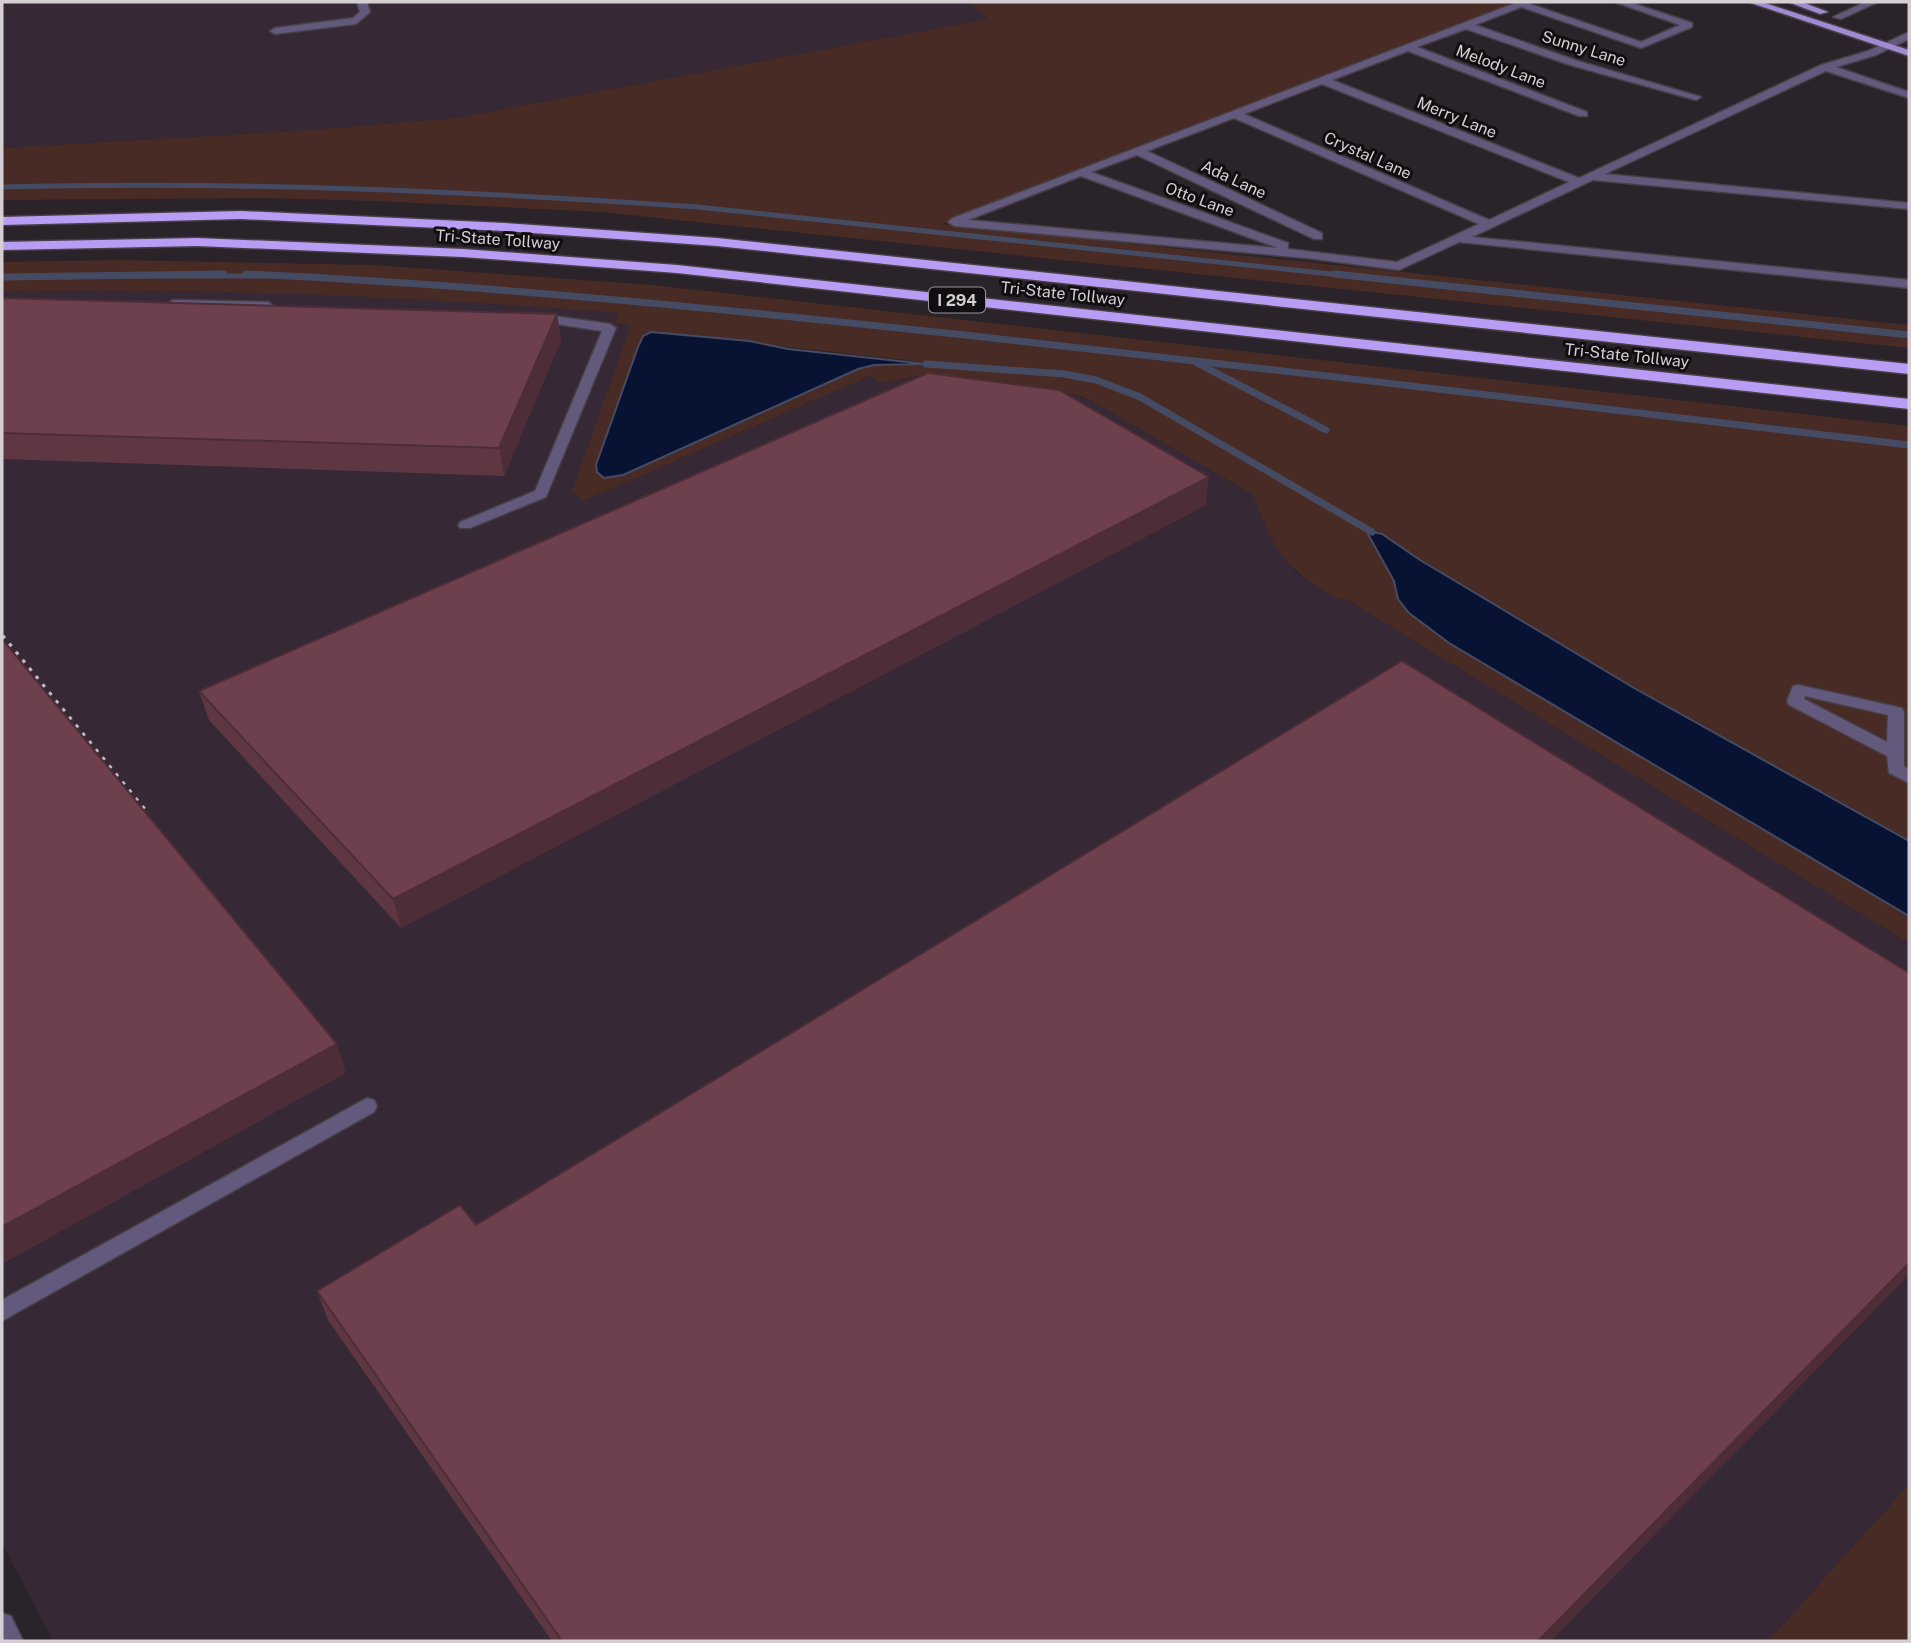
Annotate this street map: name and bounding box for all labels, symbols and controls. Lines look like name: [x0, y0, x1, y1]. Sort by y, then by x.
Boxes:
street label: Sunny Lane: [1540, 27, 1628, 70]
street label: Melody Lane: [1453, 41, 1548, 92]
street label: Merry Lane: [1414, 93, 1499, 142]
street label: Crystal Lane: [1321, 128, 1414, 183]
street label: Ada Lane: [1198, 156, 1269, 203]
street label: Otto Lane: [1163, 178, 1237, 221]
street label: Tri-State Tollway: [435, 226, 561, 253]
street label: Tri-State Tollway: [1000, 278, 1126, 310]
road number: I 294: [929, 288, 985, 312]
street label: Tri-State Tollway: [1564, 340, 1690, 372]

